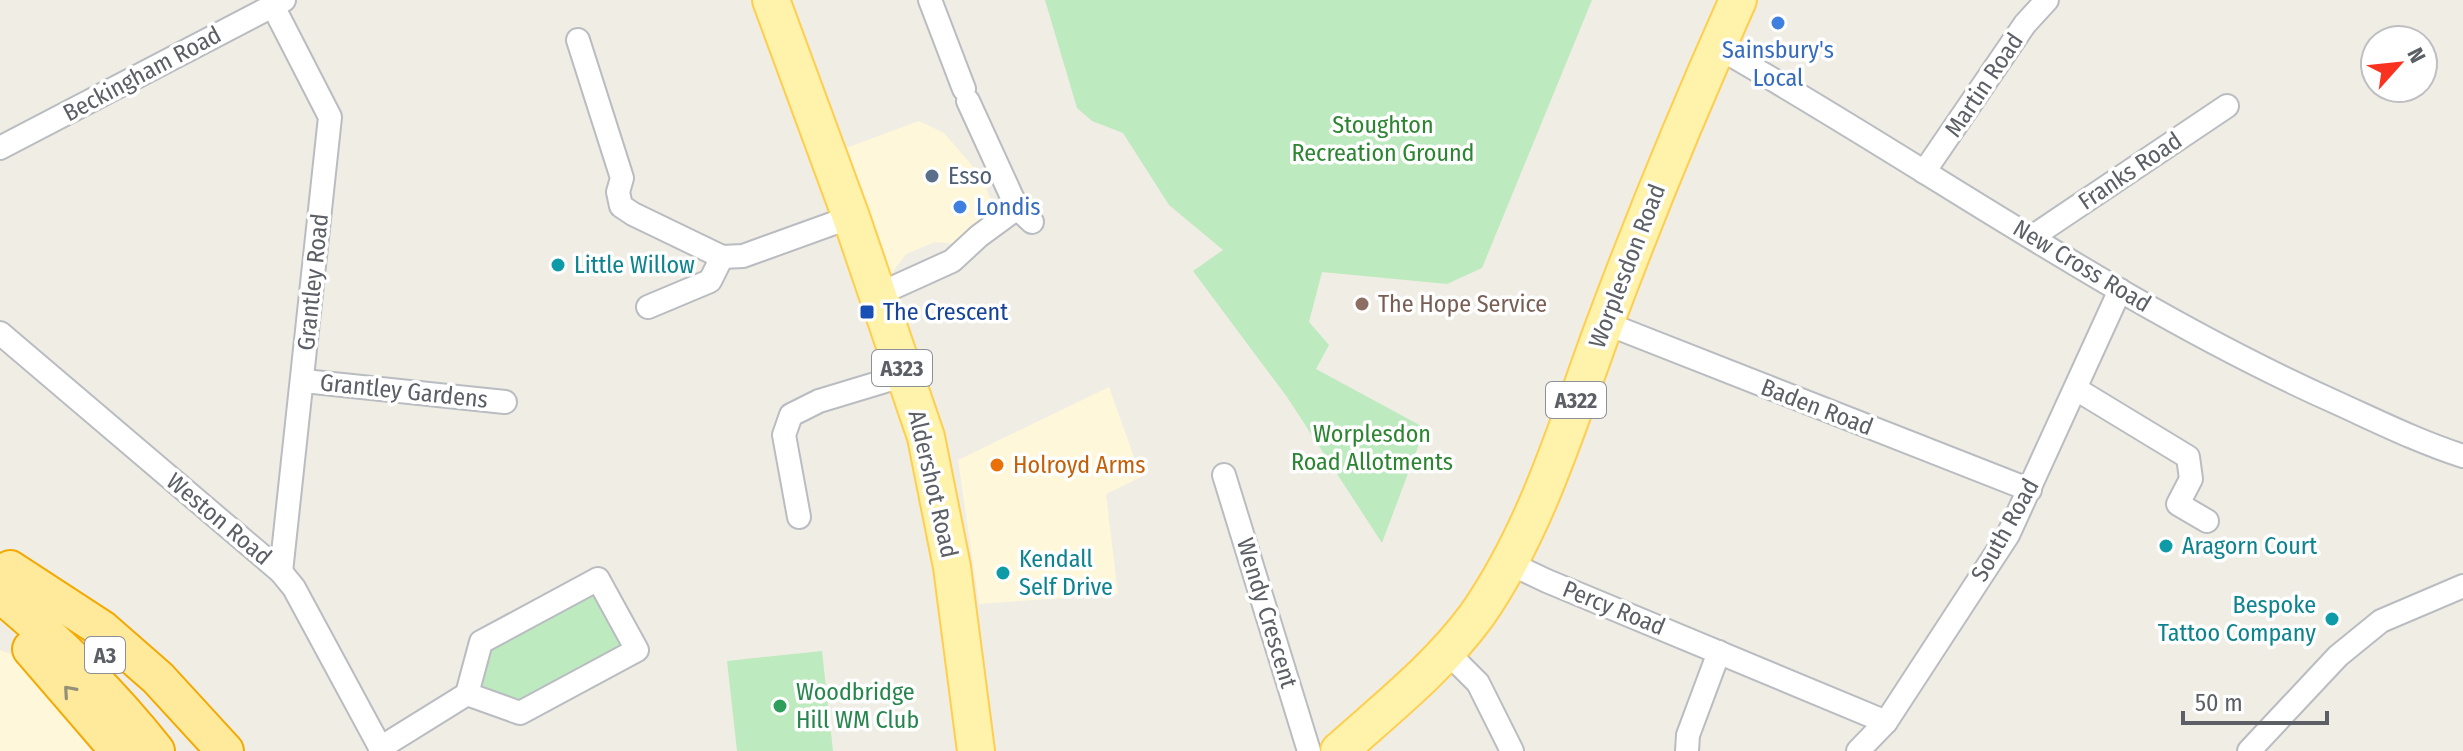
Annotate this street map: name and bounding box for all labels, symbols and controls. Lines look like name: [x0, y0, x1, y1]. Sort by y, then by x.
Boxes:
marker: Sainsbury's Local: [1769, 14, 1787, 32]
street label: Beckingham Road: [58, 21, 226, 127]
north arrow: [2359, 24, 2439, 104]
street label: Martin Road: [1939, 28, 2029, 142]
place label: Sainsbury's Local: [1722, 36, 1834, 92]
text: N: [2401, 43, 2431, 67]
park label: Stoughton Recreation Ground: [1292, 111, 1474, 167]
street label: Franks Road: [2073, 126, 2187, 216]
place label: Esso: [948, 162, 992, 190]
marker: Esso: [923, 167, 941, 185]
street label: Worplesdon Road: [1583, 180, 1671, 352]
place label: Londis: [976, 193, 1041, 221]
marker: Londis: [951, 198, 969, 216]
street label: Grantley Road: [292, 212, 334, 352]
street label: New Cross Road: [2008, 214, 2156, 318]
place label: Little Willow: [574, 251, 695, 279]
marker: Little Willow: [549, 256, 567, 274]
place label: The Hope Service: [1378, 290, 1547, 318]
marker: The Hope Service: [1353, 295, 1371, 313]
place label: The Crescent: [883, 298, 1008, 326]
marker: The Crescent: [858, 303, 876, 321]
road number: A323: [872, 350, 932, 386]
street label: Grantley Gardens: [319, 368, 489, 414]
street label: Baden Road: [1757, 373, 1877, 441]
road number: A322: [1546, 382, 1606, 418]
street label: Aldershot Road: [902, 408, 964, 560]
park label: Worplesdon Road Allotments: [1291, 420, 1453, 476]
place label: Holroyd Arms: [1013, 451, 1146, 479]
marker: Holroyd Arms: [988, 456, 1006, 474]
street label: Weston Road: [161, 467, 277, 571]
street label: South Road: [1965, 474, 2045, 586]
place label: Aragorn Court: [2182, 532, 2317, 560]
street label: Wendy Crescent: [1231, 535, 1303, 691]
marker: Aragorn Court: [2157, 537, 2175, 555]
place label: Kendall Self Drive: [1019, 545, 1113, 601]
marker: Kendall Self Drive: [994, 564, 1012, 582]
street label: Percy Road: [1559, 575, 1669, 641]
place label: Bespoke Tattoo Company: [2158, 591, 2316, 647]
marker: Bespoke Tattoo Company: [2323, 610, 2341, 628]
road number: A3: [85, 637, 125, 673]
scale bar: [2183, 675, 2327, 725]
place label: Woodbridge Hill WM Club: [796, 678, 919, 734]
one-way arrow: [64, 686, 79, 701]
text: 50 m: [2195, 689, 2243, 717]
marker: Woodbridge Hill WM Club: [771, 697, 789, 715]

